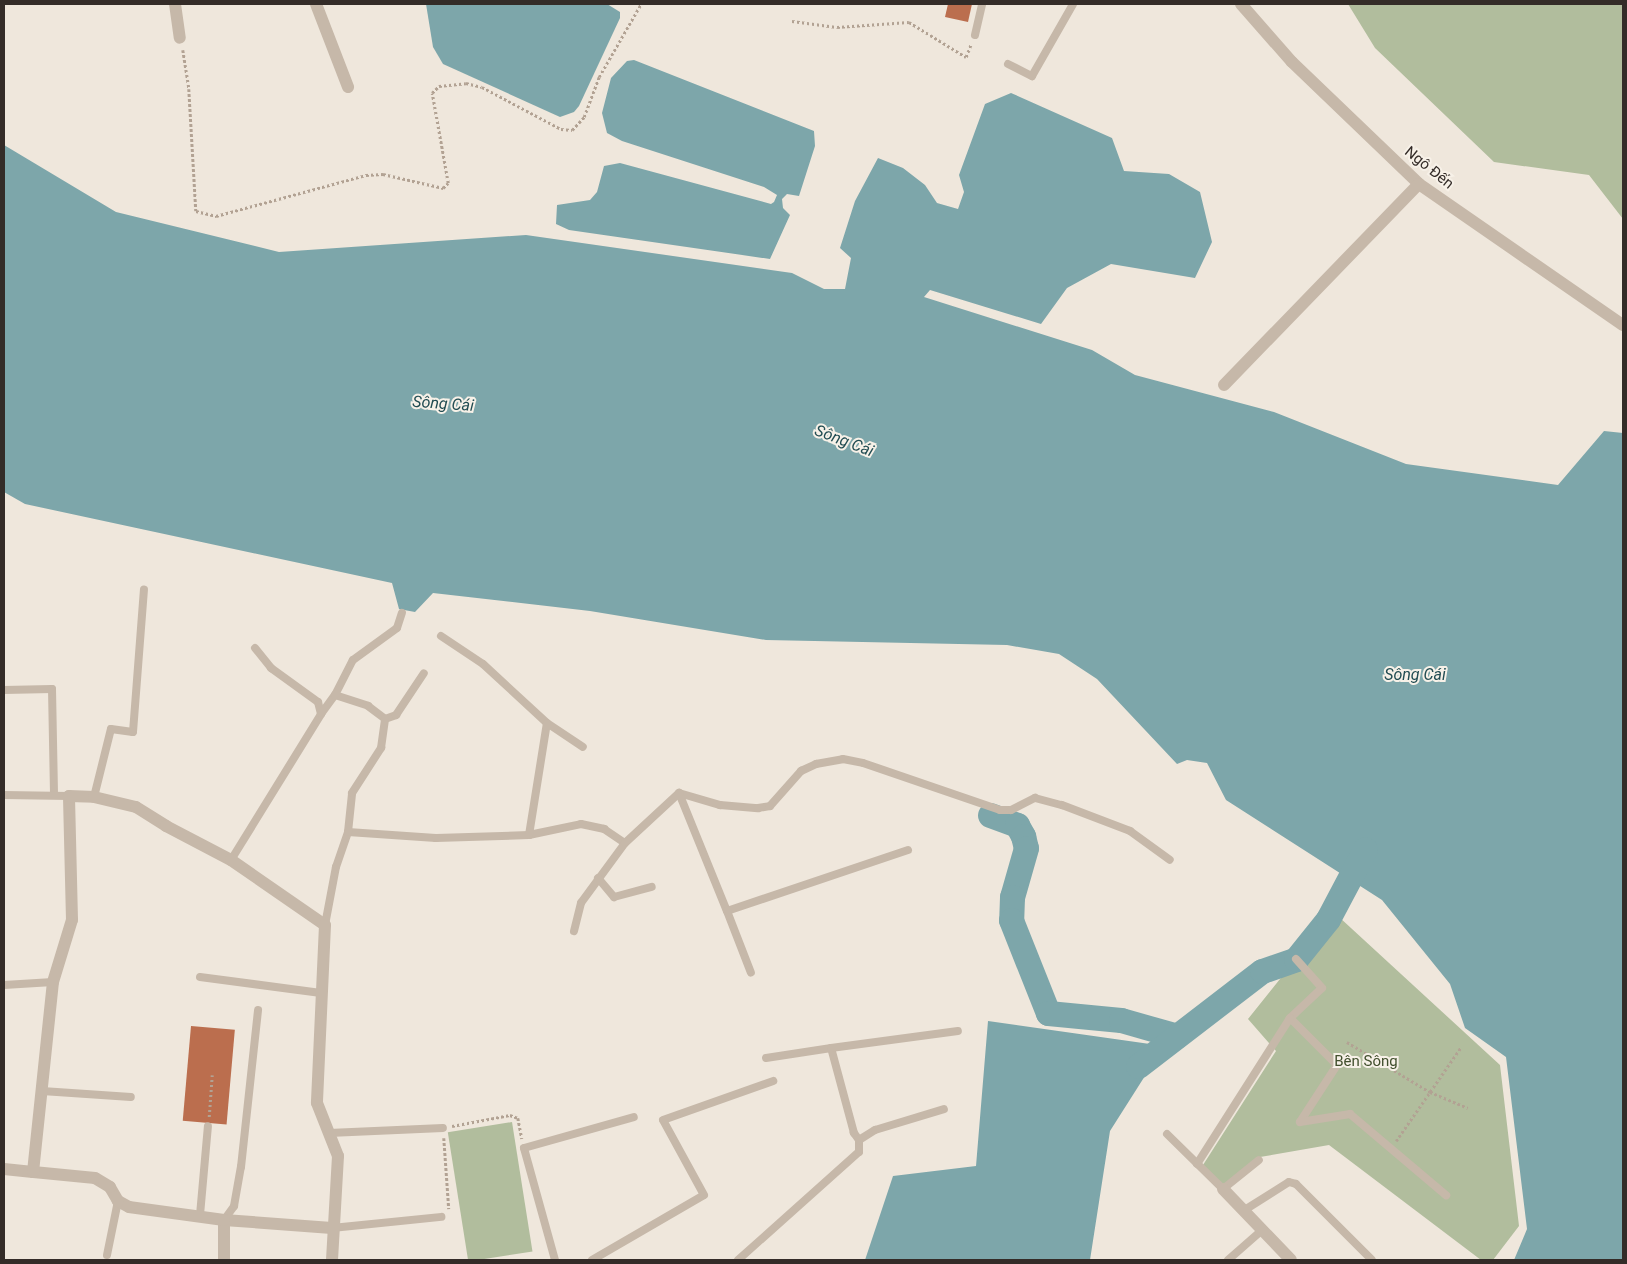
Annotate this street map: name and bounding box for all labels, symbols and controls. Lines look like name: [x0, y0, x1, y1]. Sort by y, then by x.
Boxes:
street label: Ngô Đến: [1401, 143, 1457, 193]
water label: Sông Cái: [412, 392, 474, 416]
water label: Sông Cái: [812, 421, 876, 461]
water label: Sông Cái: [1384, 665, 1446, 685]
park label: Bên Sông: [1334, 1053, 1398, 1071]

